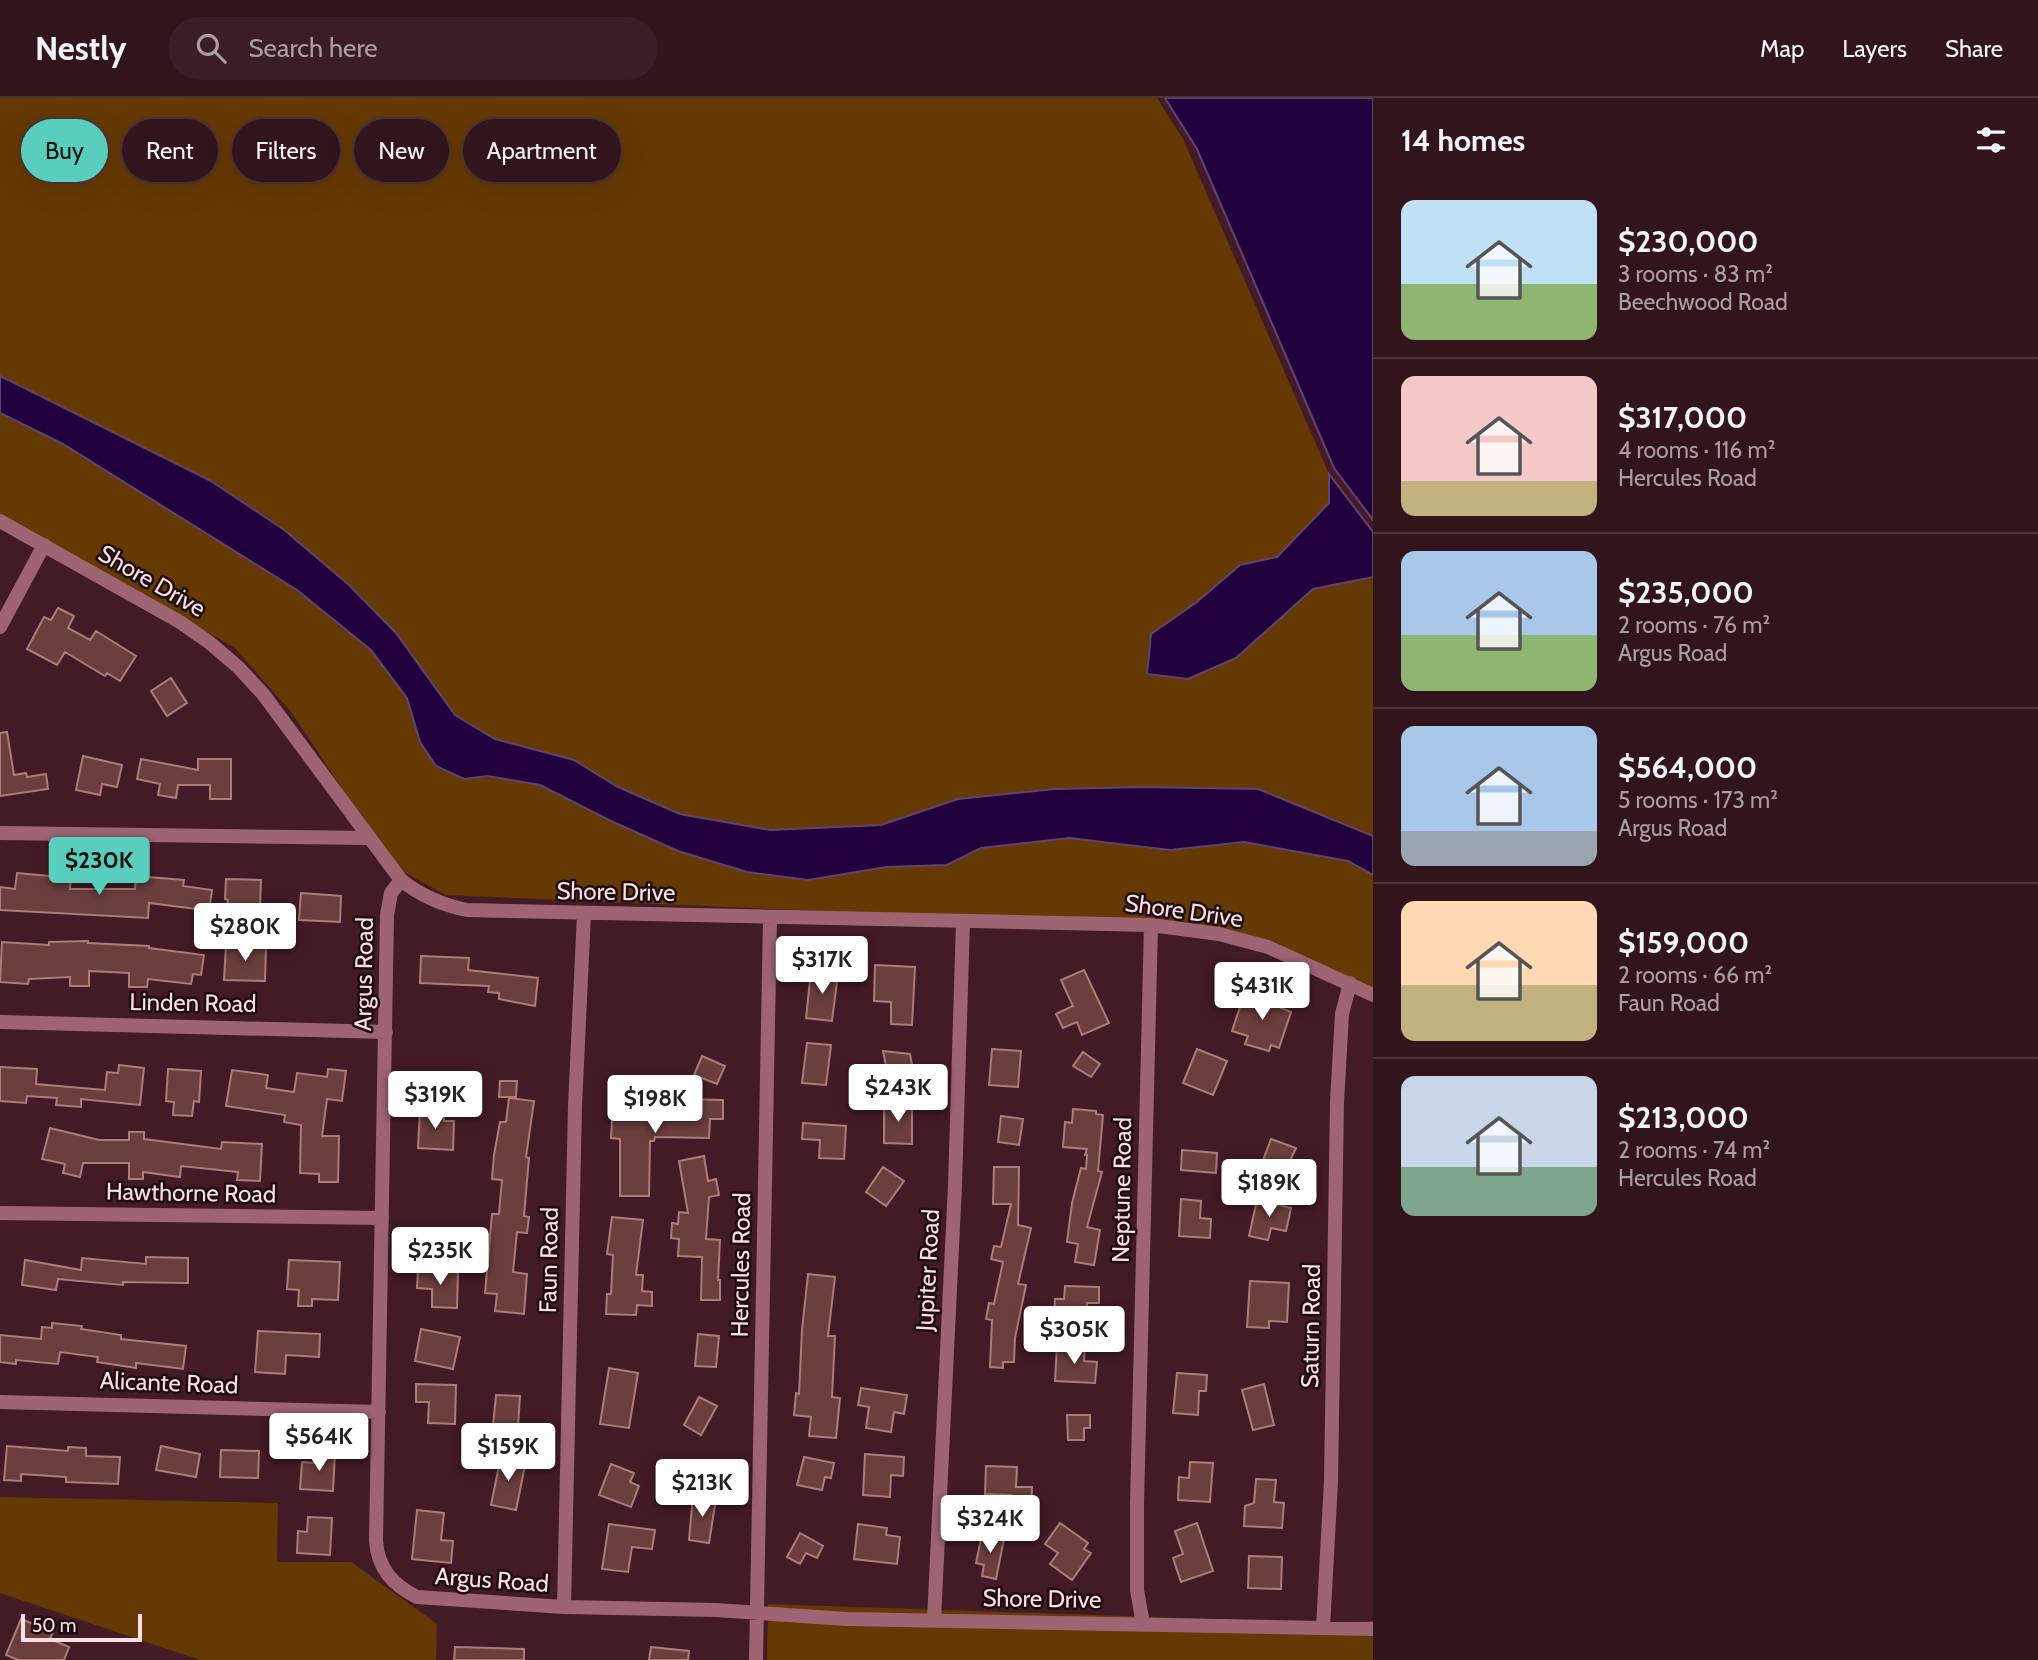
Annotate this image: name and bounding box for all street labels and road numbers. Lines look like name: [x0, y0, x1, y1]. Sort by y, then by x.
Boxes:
street label: Shore Drive: [94, 538, 211, 623]
street label: Shore Drive: [556, 876, 676, 907]
street label: Shore Drive: [1123, 888, 1245, 933]
street label: Argus Road: [348, 917, 379, 1031]
street label: Linden Road: [129, 987, 257, 1018]
street label: Neptune Road: [1106, 1117, 1137, 1263]
street label: Hawthorne Road: [106, 1177, 276, 1208]
street label: Hercules Road: [725, 1192, 756, 1338]
street label: Faun Road: [533, 1207, 564, 1313]
street label: Jupiter Road: [910, 1208, 945, 1333]
street label: Saturn Road: [1295, 1264, 1326, 1388]
street label: Alicante Road: [99, 1366, 239, 1399]
street label: Argus Road: [434, 1561, 550, 1598]
street label: Shore Drive: [982, 1583, 1102, 1614]

